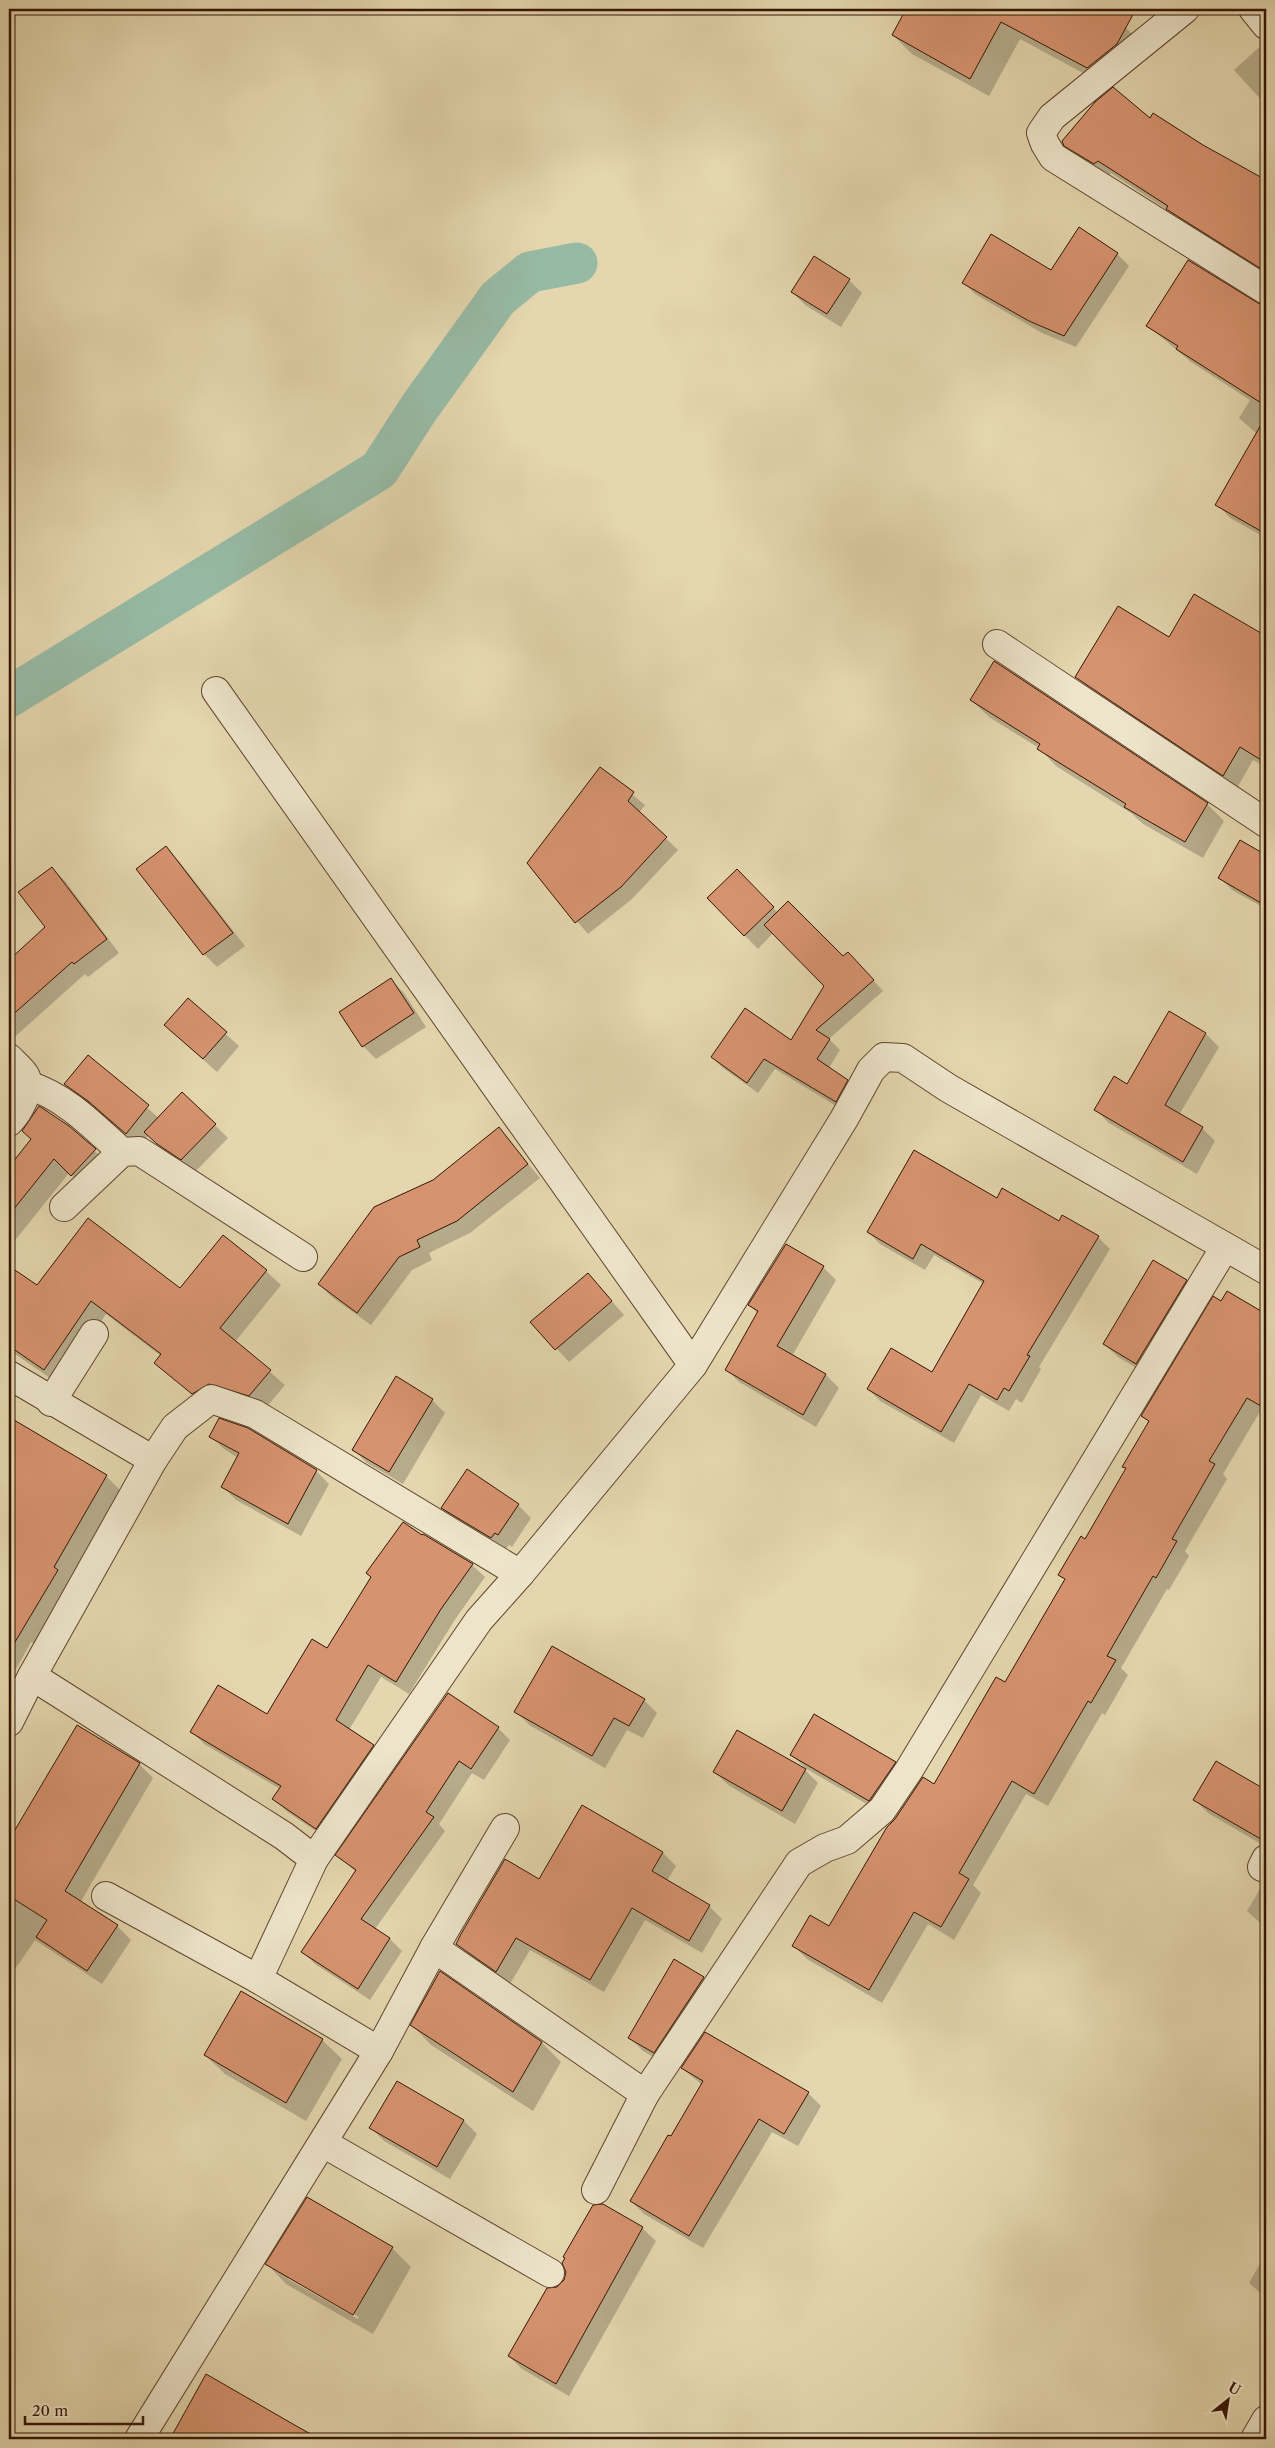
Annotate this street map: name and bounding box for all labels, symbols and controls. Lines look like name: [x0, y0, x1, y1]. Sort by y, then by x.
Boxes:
north arrow: [1202, 2376, 1252, 2426]
text: U: [1225, 2378, 1244, 2400]
scale bar: [25, 2393, 142, 2425]
text: 20 m: [32, 2401, 68, 2420]

